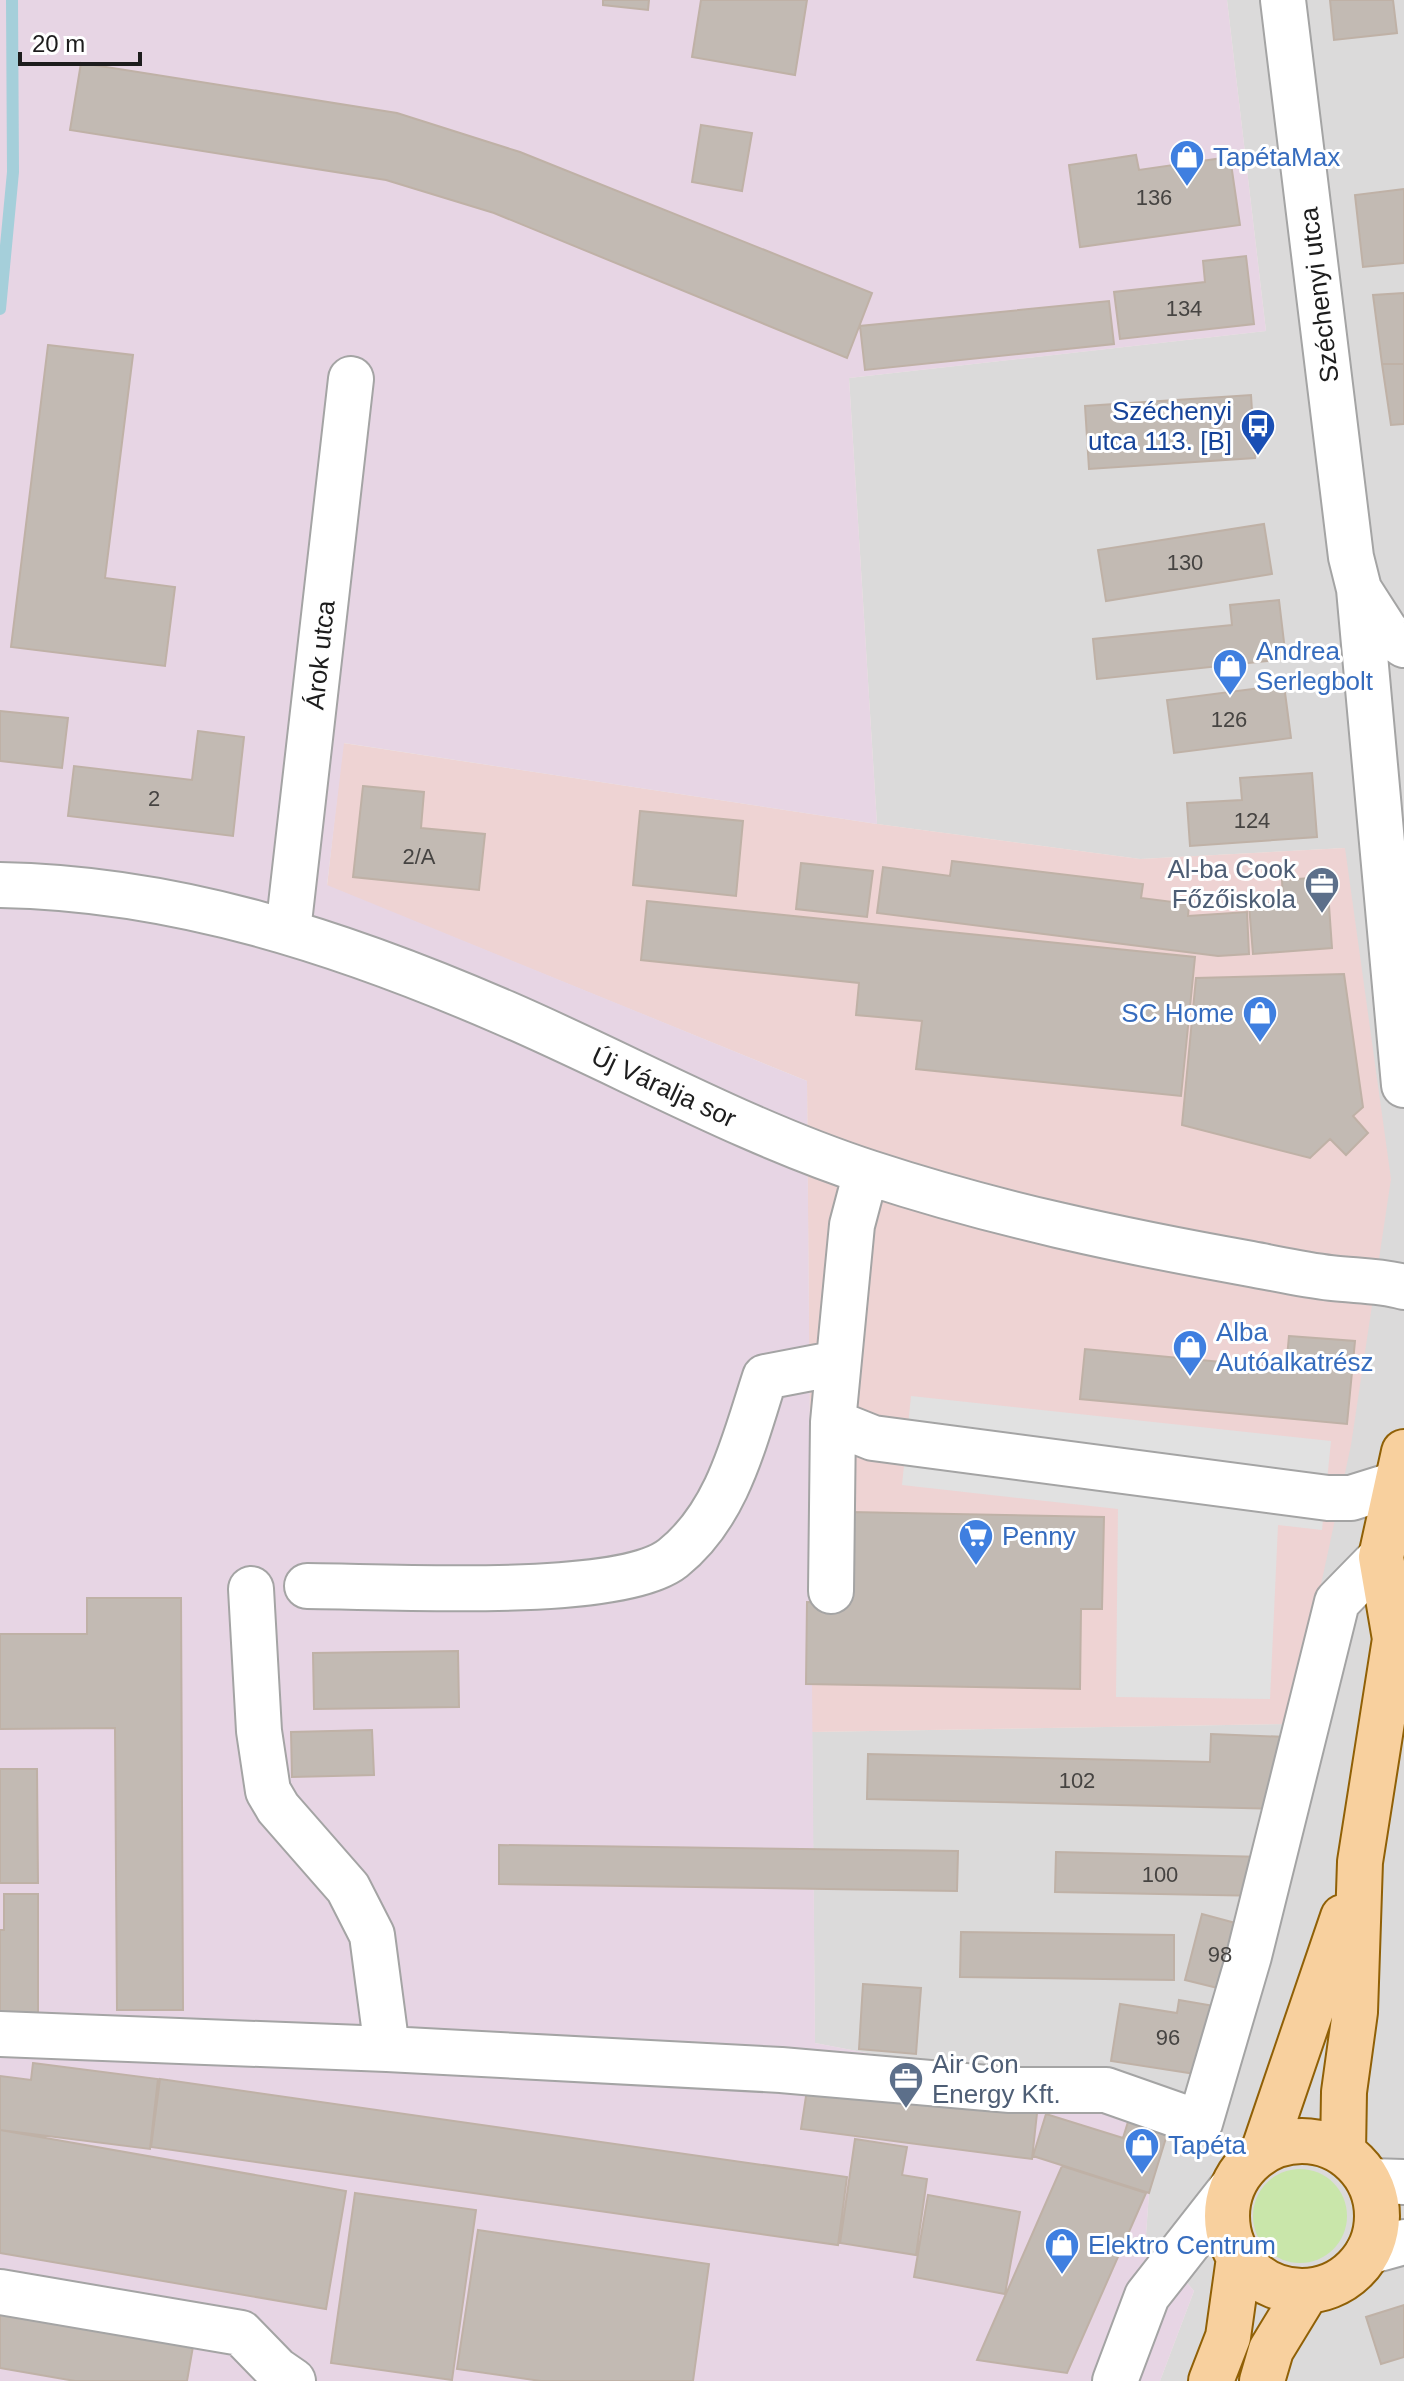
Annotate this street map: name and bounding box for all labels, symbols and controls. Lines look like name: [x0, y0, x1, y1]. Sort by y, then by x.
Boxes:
scale bar: [20, 16, 140, 66]
text: 20 m: [32, 30, 85, 57]
shop icon: TapétaMax: [1168, 138, 1206, 188]
place label: TapétaMax: [1213, 142, 1340, 172]
house number: 136: [1136, 185, 1172, 210]
street label: Széchenyi utca: [1293, 205, 1345, 384]
house number: 134: [1166, 296, 1202, 321]
place label: Széchenyi utca 113. [B]: [1088, 396, 1232, 456]
bus stop icon: Széchenyi utca 113. [B]: [1239, 407, 1277, 457]
house number: 130: [1167, 550, 1203, 575]
street label: Árok utca: [299, 598, 341, 711]
place label: Andrea Serlegbolt: [1256, 636, 1374, 696]
shop icon: Andrea Serlegbolt: [1211, 647, 1249, 697]
house number: 126: [1211, 707, 1247, 732]
house number: 2: [148, 786, 160, 811]
house number: 124: [1234, 808, 1270, 833]
house number: 2/A: [402, 844, 436, 869]
place label: Al-ba Cook Főzőiskola: [1167, 854, 1297, 914]
office icon: Al-ba Cook Főzőiskola: [1303, 865, 1341, 915]
shop icon: SC Home: [1241, 994, 1279, 1044]
place label: SC Home: [1121, 998, 1234, 1028]
street label: Új Váralja sor: [587, 1040, 741, 1134]
place label: Alba Autóalkatrész: [1216, 1317, 1374, 1377]
shop icon: Alba Autóalkatrész: [1171, 1328, 1209, 1378]
supermarket icon: Penny: [957, 1517, 995, 1567]
place label: Penny: [1002, 1521, 1076, 1551]
house number: 102: [1059, 1768, 1095, 1793]
house number: 100: [1142, 1862, 1178, 1887]
house number: 98: [1208, 1942, 1232, 1967]
house number: 96: [1156, 2025, 1180, 2050]
place label: Air Con Energy Kft.: [932, 2049, 1061, 2109]
office icon: Air Con Energy Kft.: [887, 2060, 925, 2110]
shop icon: Tapéta: [1123, 2126, 1161, 2176]
place label: Tapéta: [1168, 2130, 1247, 2160]
shop icon: Elektro Centrum: [1043, 2226, 1081, 2276]
place label: Elektro Centrum: [1088, 2230, 1276, 2260]

